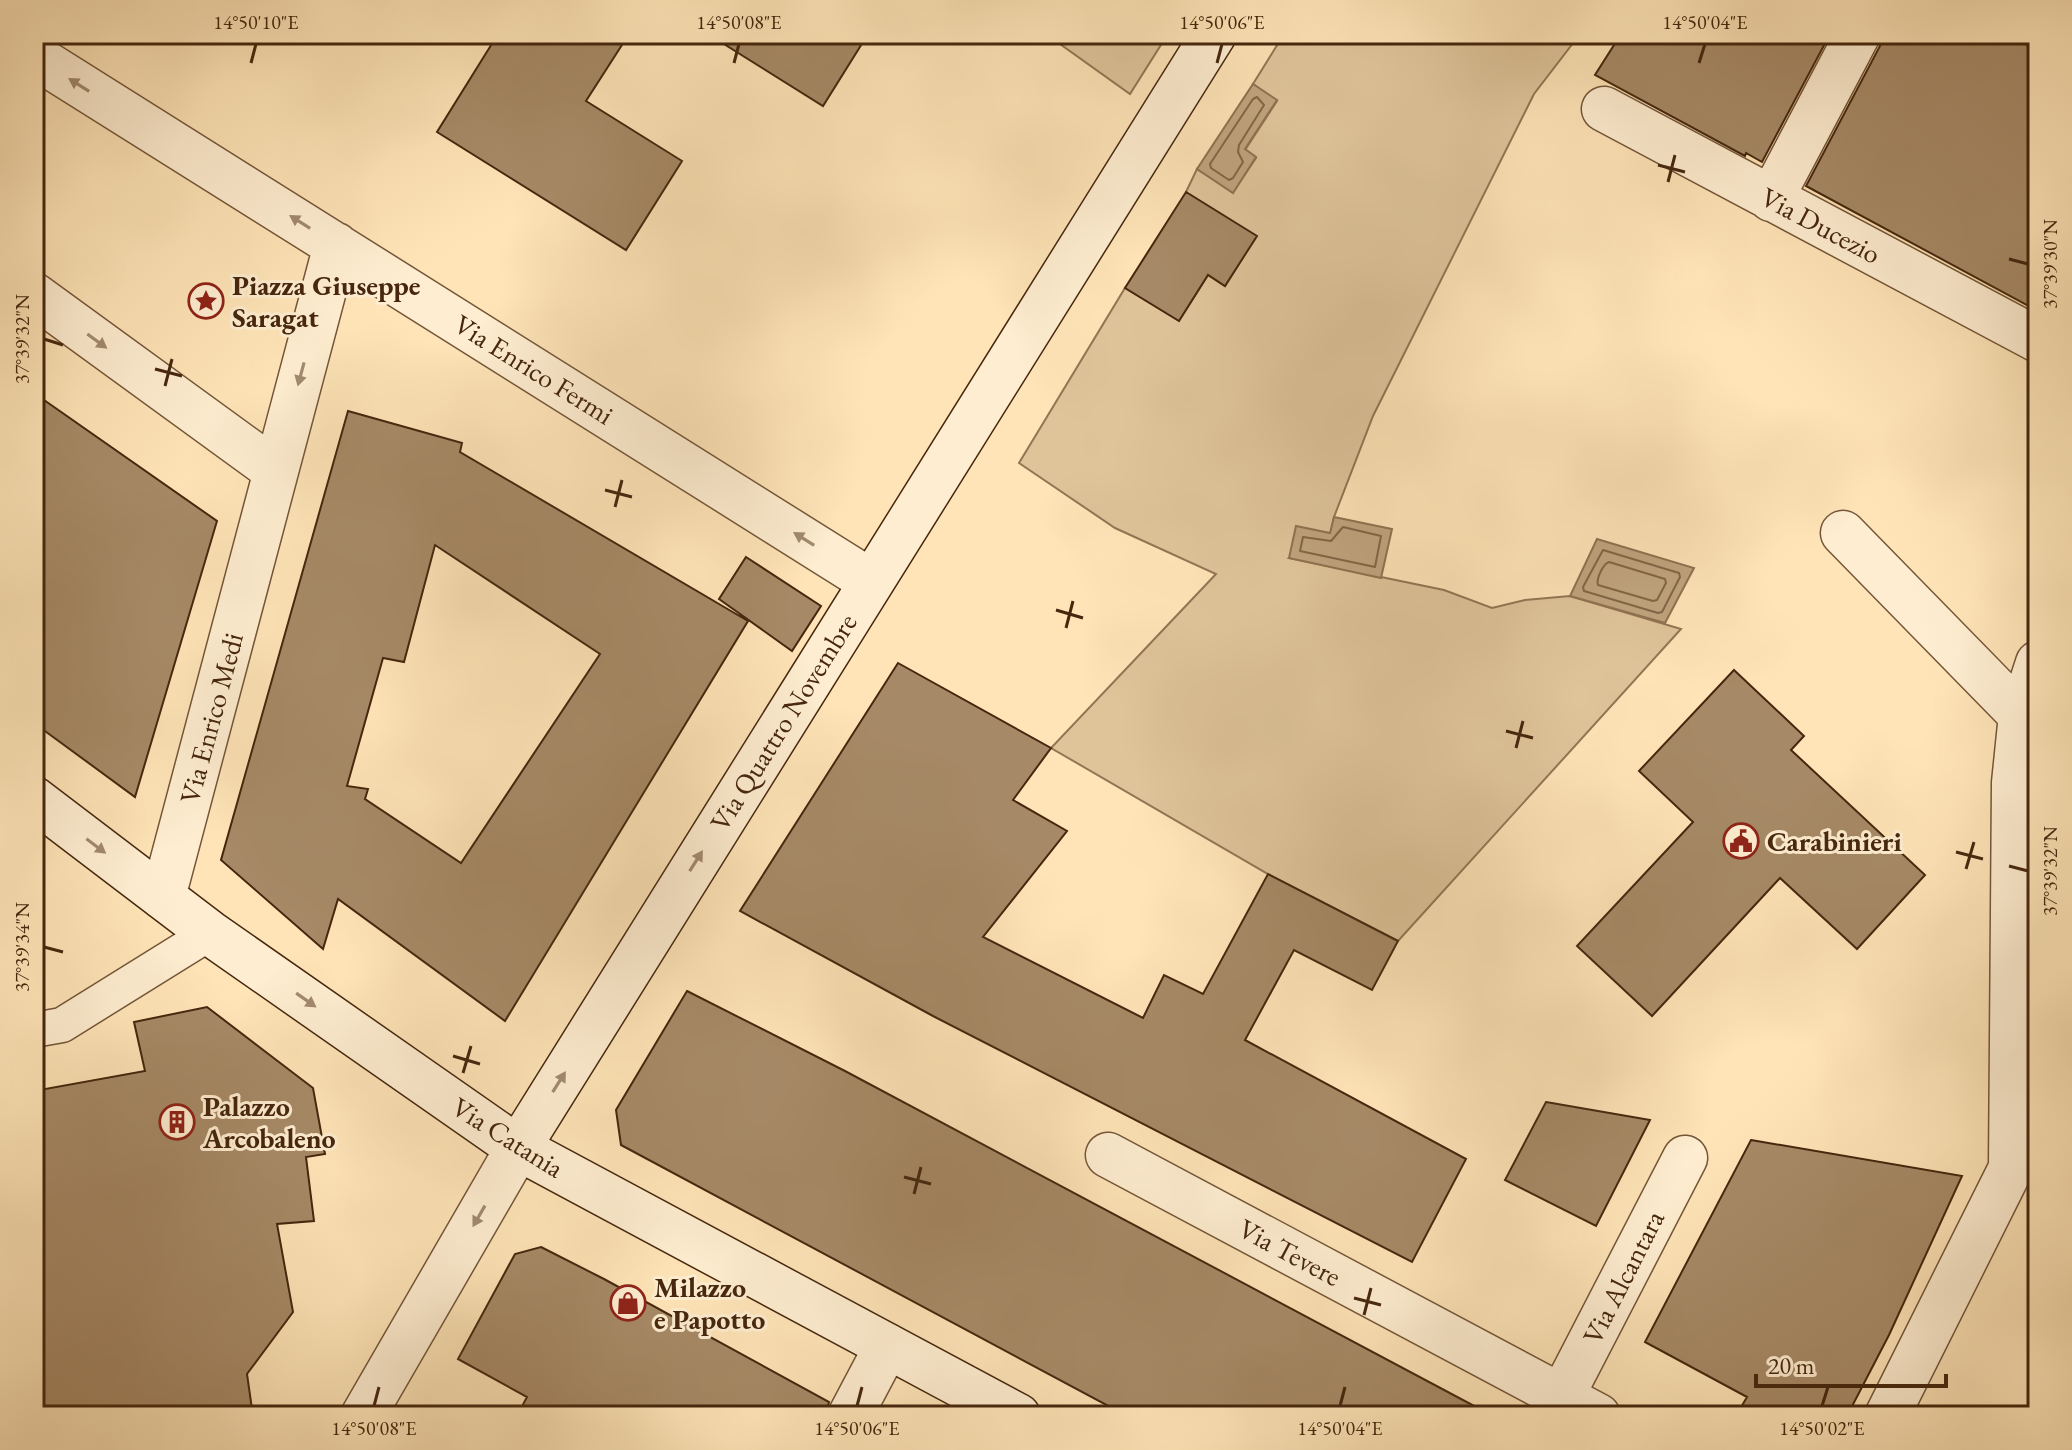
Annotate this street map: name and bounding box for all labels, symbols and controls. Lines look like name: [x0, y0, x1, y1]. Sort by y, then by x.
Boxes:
text: 14°50'10"E: [213, 9, 299, 35]
text: 14°50'08"E: [696, 9, 782, 35]
text: 14°50'06"E: [1179, 9, 1265, 35]
text: 14°50'04"E: [1662, 9, 1748, 35]
one-way arrow: [68, 78, 90, 92]
street label: Via Ducezio: [1755, 178, 1887, 272]
one-way arrow: [289, 215, 310, 230]
text: 37°39'30"N: [2037, 219, 2063, 309]
place label: Piazza Giuseppe Saragat: [232, 267, 420, 335]
place icon: Piazza Giuseppe Saragat: [187, 282, 225, 320]
text: 37°39'32"N: [9, 294, 35, 384]
street label: Via Enrico Fermi: [448, 306, 621, 432]
one-way arrow: [87, 332, 107, 348]
one-way arrow: [295, 362, 307, 387]
one-way arrow: [794, 532, 815, 547]
street label: Via Quattro Novembre: [701, 606, 865, 838]
street label: Via Enrico Medi: [171, 629, 251, 807]
public building icon: Carabinieri: [1722, 822, 1760, 860]
place label: Carabinieri: [1767, 823, 1902, 859]
text: 37°39'32"N: [2037, 826, 2063, 916]
one-way arrow: [86, 838, 106, 854]
one-way arrow: [689, 850, 703, 872]
text: 37°39'34"N: [9, 902, 35, 992]
one-way arrow: [295, 992, 316, 1007]
one-way arrow: [551, 1071, 565, 1093]
place label: Palazzo Arcobaleno: [202, 1088, 336, 1156]
street label: Via Catania: [445, 1088, 572, 1186]
building icon: Palazzo Arcobaleno: [158, 1103, 196, 1141]
street label: Via Alcantara: [1574, 1203, 1672, 1350]
one-way arrow: [472, 1205, 486, 1227]
street label: Via Tevere: [1232, 1210, 1348, 1294]
place label: Milazzo e Papotto: [654, 1269, 765, 1337]
shop icon: Milazzo e Papotto: [609, 1284, 647, 1322]
scale bar: [1756, 1338, 1946, 1388]
text: 20 m: [1768, 1350, 1815, 1381]
text: 14°50'08"E: [331, 1415, 417, 1441]
text: 14°50'06"E: [814, 1415, 900, 1441]
text: 14°50'04"E: [1297, 1415, 1383, 1441]
text: 14°50'02"E: [1779, 1415, 1865, 1441]

